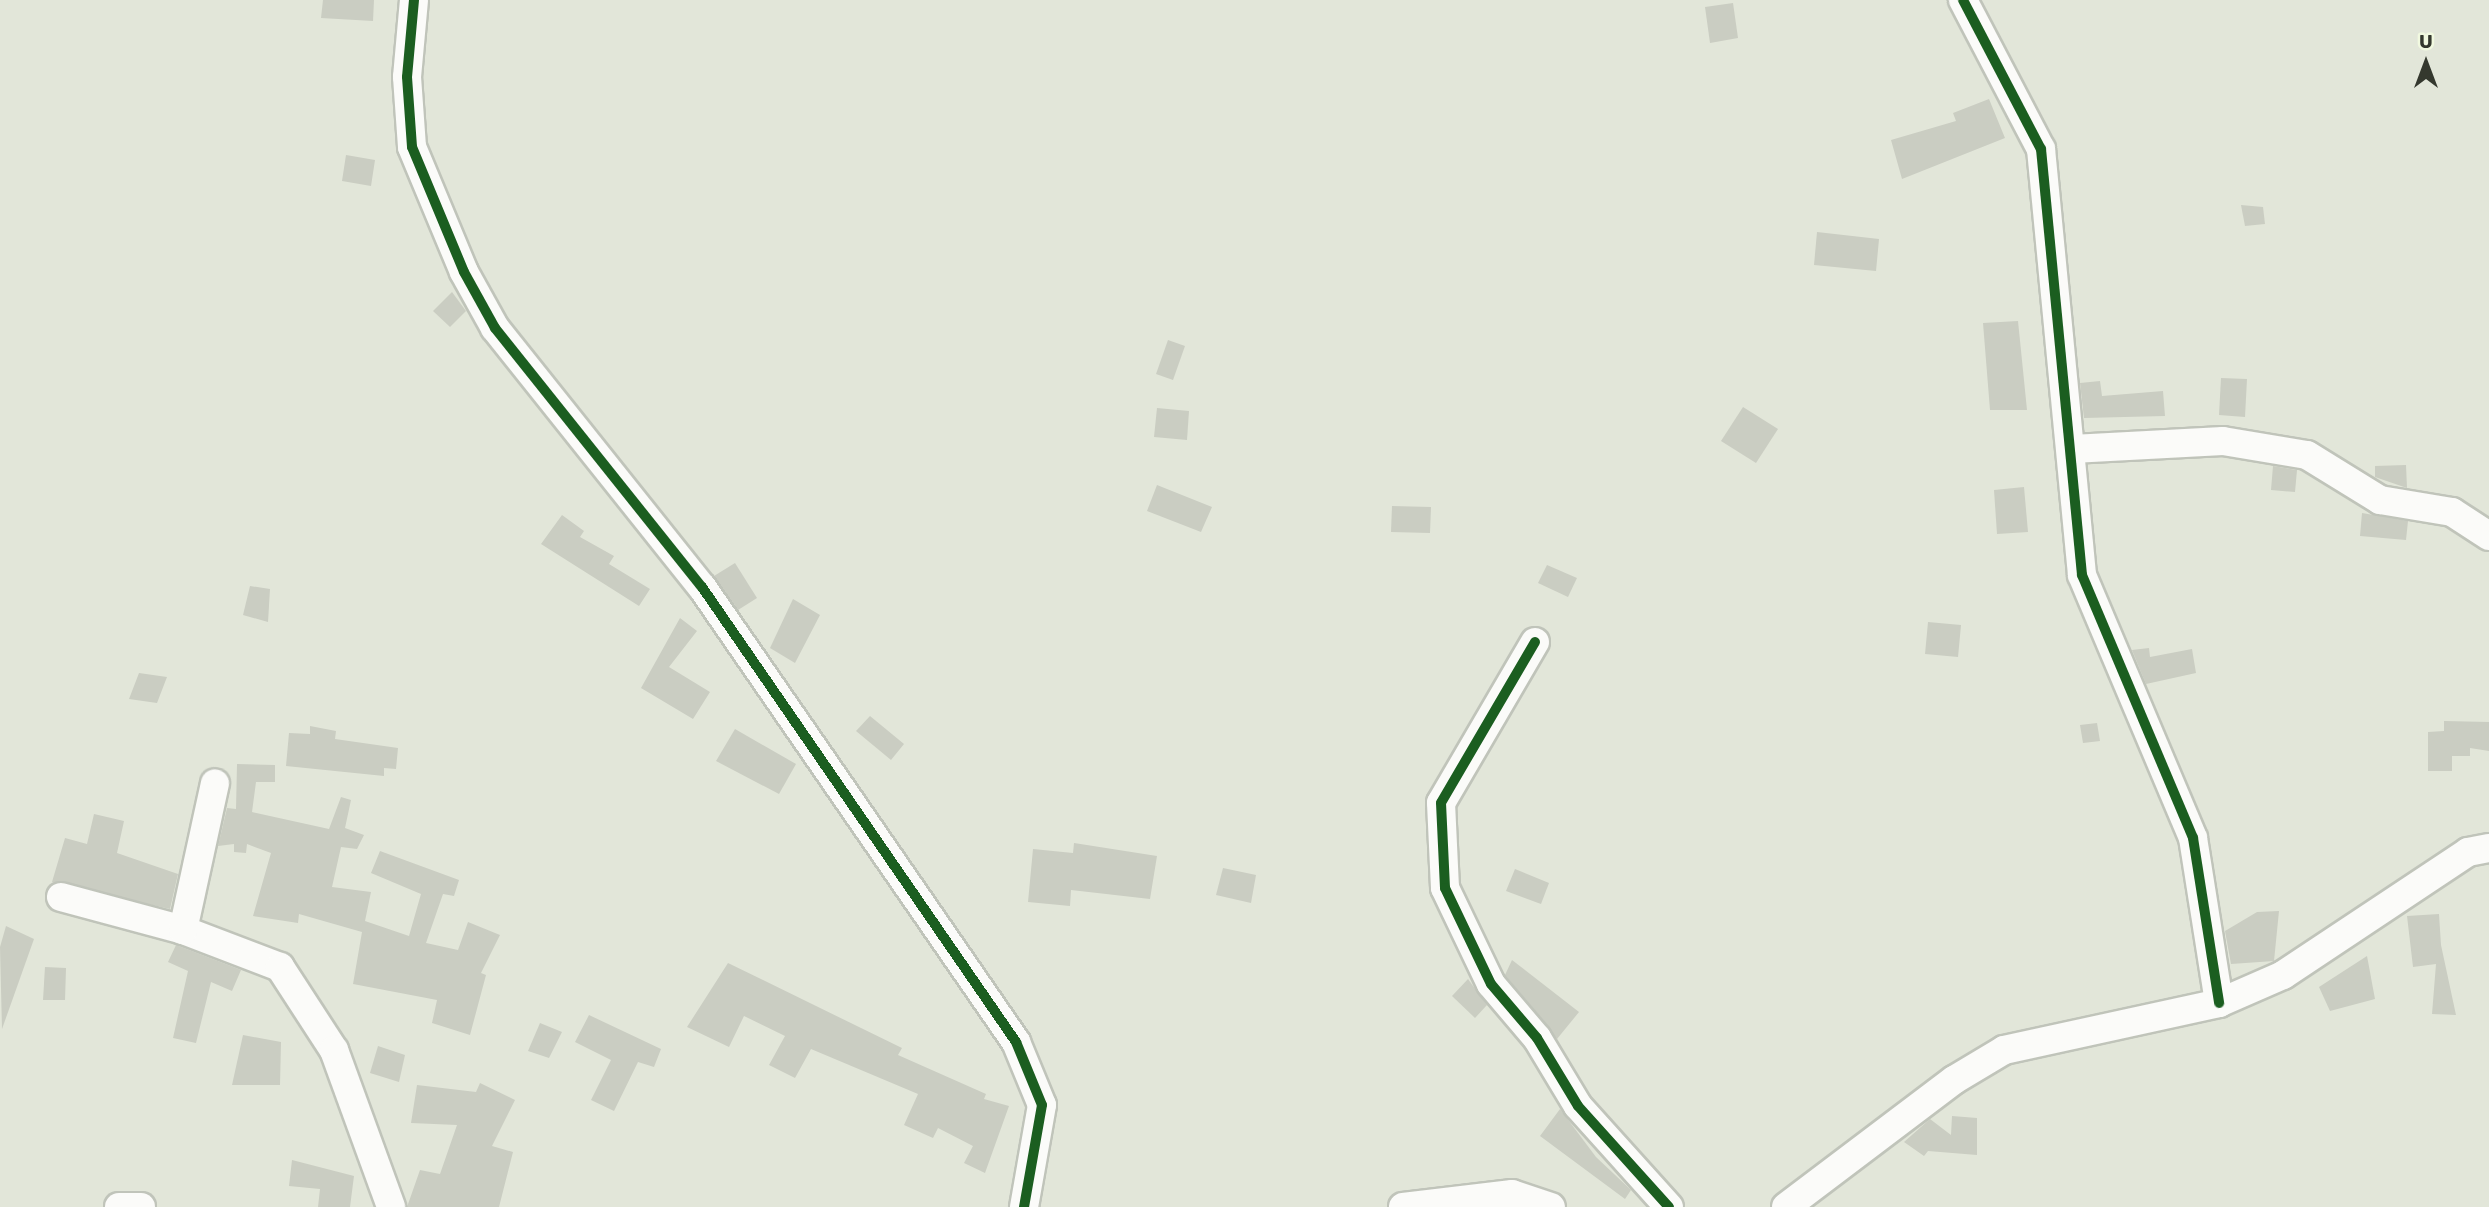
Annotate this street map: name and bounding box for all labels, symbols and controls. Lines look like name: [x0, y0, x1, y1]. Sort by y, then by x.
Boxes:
north arrow: [2391, 28, 2461, 98]
text: U: [2419, 30, 2433, 53]

